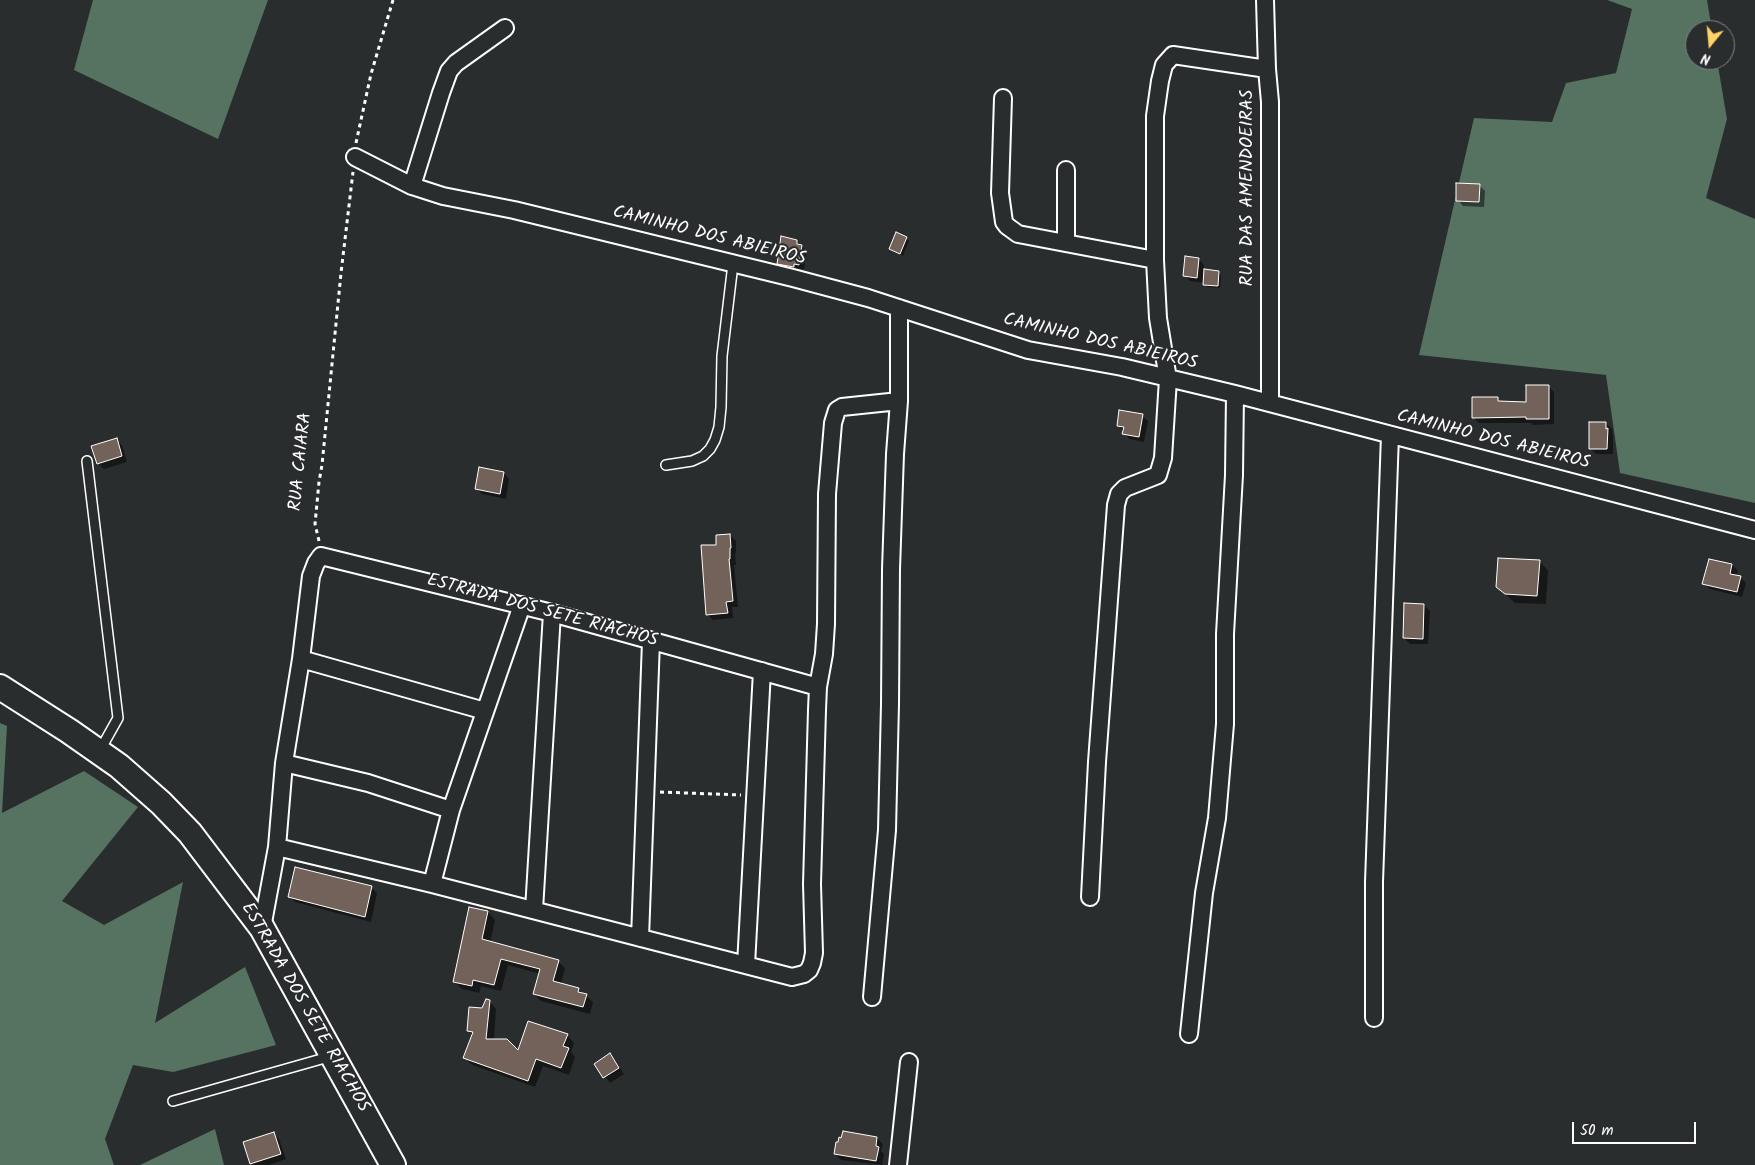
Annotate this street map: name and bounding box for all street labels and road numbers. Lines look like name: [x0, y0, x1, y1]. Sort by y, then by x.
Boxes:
street label: RUA DAS AMENDOEIRAS: [1238, 90, 1260, 286]
street label: CAMINHO DOS ABIEIROS: [610, 202, 808, 272]
street label: CAMINHO DOS ABIEIROS: [1001, 310, 1199, 376]
street label: CAMINHO DOS ABIEIROS: [1394, 406, 1592, 476]
street label: RUA CAIARA: [286, 412, 318, 512]
street label: ESTRADA DOS SETE RIACHOS: [424, 571, 660, 653]
street label: ESTRADA DOS SETE RIACHOS: [235, 899, 373, 1117]

